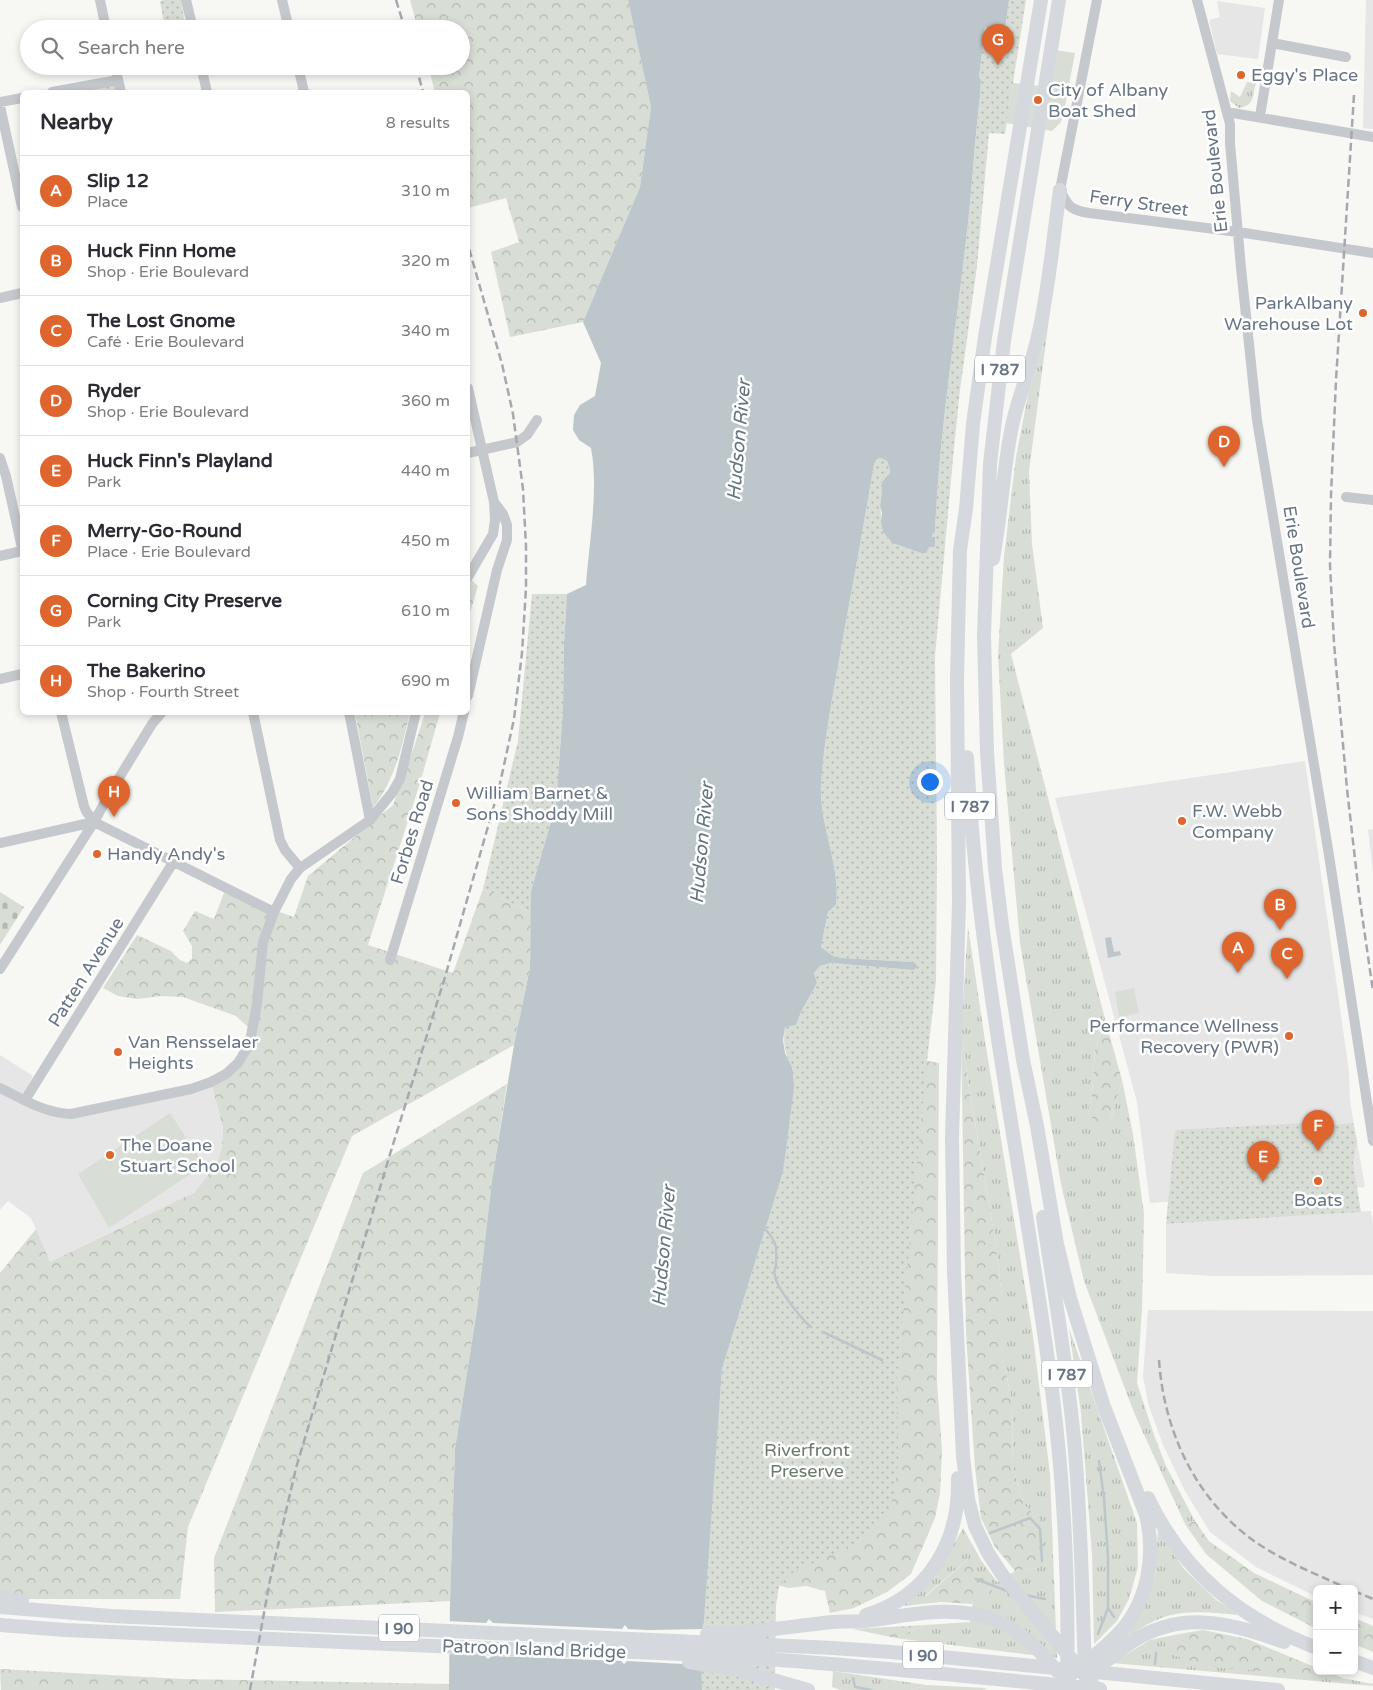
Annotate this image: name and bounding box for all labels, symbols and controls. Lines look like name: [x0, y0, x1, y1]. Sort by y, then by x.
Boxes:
search box: [20, 20, 470, 75]
pin: G: [982, 24, 1014, 65]
icon: search: [38, 34, 66, 62]
text: Search here: [78, 37, 185, 59]
place label: Eggy's Place: [1251, 64, 1358, 86]
marker: Eggy's Place: [1235, 69, 1247, 81]
place label: City of Albany Boat Shed: [1048, 79, 1169, 122]
marker: City of Albany Boat Shed: [1032, 94, 1044, 106]
street label: Erie Boulevard: [1198, 108, 1232, 234]
text: Nearby: [40, 110, 113, 135]
text: 8 results: [386, 113, 450, 133]
text: Slip 12: [87, 170, 149, 192]
text: A: [50, 181, 62, 201]
text: 310 m: [401, 181, 450, 201]
street label: Ferry Street: [1088, 185, 1190, 221]
text: Place: [87, 192, 128, 212]
text: Huck Finn Home: [87, 240, 236, 262]
text: B: [50, 251, 62, 271]
text: 320 m: [401, 251, 450, 271]
text: Shop · Erie Boulevard: [87, 262, 249, 282]
place label: ParkAlbany Warehouse Lot: [1224, 292, 1353, 335]
marker: ParkAlbany Warehouse Lot: [1357, 307, 1369, 319]
text: The Lost Gnome: [87, 310, 235, 332]
text: C: [50, 321, 62, 341]
text: 340 m: [401, 321, 450, 341]
text: Café · Erie Boulevard: [87, 332, 244, 352]
road number: I 787: [975, 356, 1025, 382]
water label: Hudson River: [723, 376, 755, 501]
text: Ryder: [87, 380, 141, 402]
text: D: [50, 391, 62, 411]
text: 360 m: [401, 391, 450, 411]
text: Shop · Erie Boulevard: [87, 402, 249, 422]
pin: D: [1208, 426, 1240, 467]
text: Huck Finn's Playland: [87, 450, 273, 472]
text: E: [51, 461, 61, 481]
text: 440 m: [401, 461, 450, 481]
text: Park: [87, 472, 121, 492]
street label: Erie Boulevard: [1278, 504, 1320, 630]
text: Merry-Go-Round: [87, 520, 242, 542]
text: F: [51, 531, 61, 551]
text: 450 m: [401, 531, 450, 551]
text: Place · Erie Boulevard: [87, 542, 251, 562]
text: Corning City Preserve: [87, 590, 282, 612]
text: G: [50, 601, 62, 621]
text: 610 m: [401, 601, 450, 621]
text: Park: [87, 612, 121, 632]
text: The Bakerino: [87, 660, 206, 682]
text: H: [50, 671, 62, 691]
text: 690 m: [401, 671, 450, 691]
text: Shop · Fourth Street: [87, 682, 239, 702]
your location: [917, 769, 943, 795]
pin: H: [98, 776, 130, 817]
street label: Forbes Road: [386, 777, 438, 887]
water label: Hudson River: [686, 779, 718, 904]
place label: William Barnet & Sons Shoddy Mill: [466, 782, 613, 825]
road number: I 787: [945, 792, 995, 819]
marker: William Barnet & Sons Shoddy Mill: [450, 797, 462, 809]
place label: F.W. Webb Company: [1192, 800, 1282, 843]
marker: F.W. Webb Company: [1176, 815, 1188, 827]
place label: Handy Andy's: [107, 843, 225, 865]
marker: Handy Andy's: [91, 848, 103, 860]
pin: B: [1264, 889, 1296, 930]
street label: Patten Avenue: [43, 913, 129, 1031]
pin: A: [1222, 932, 1254, 973]
pin: C: [1271, 938, 1303, 979]
place label: Performance Wellness Recovery (PWR): [1089, 1015, 1279, 1058]
marker: Performance Wellness Recovery (PWR): [1283, 1030, 1295, 1042]
place label: Van Rensselaer Heights: [128, 1031, 258, 1074]
marker: Van Rensselaer Heights: [112, 1046, 124, 1058]
pin: F: [1302, 1110, 1334, 1151]
place label: The Doane Stuart School: [120, 1134, 235, 1177]
pin: E: [1247, 1141, 1279, 1182]
marker: The Doane Stuart School: [104, 1149, 116, 1161]
marker: Boats: [1312, 1175, 1324, 1187]
water label: Hudson River: [648, 1182, 680, 1307]
place label: Boats: [1294, 1189, 1342, 1211]
road number: I 787: [1042, 1360, 1092, 1388]
park label: Riverfront Preserve: [764, 1439, 850, 1482]
map controls: [1313, 1585, 1358, 1675]
button: +: [1313, 1585, 1358, 1630]
road number: I 90: [379, 1615, 419, 1642]
button: −: [1313, 1630, 1358, 1675]
street label: Patroon Island Bridge: [441, 1635, 627, 1663]
road number: I 90: [903, 1642, 943, 1668]

